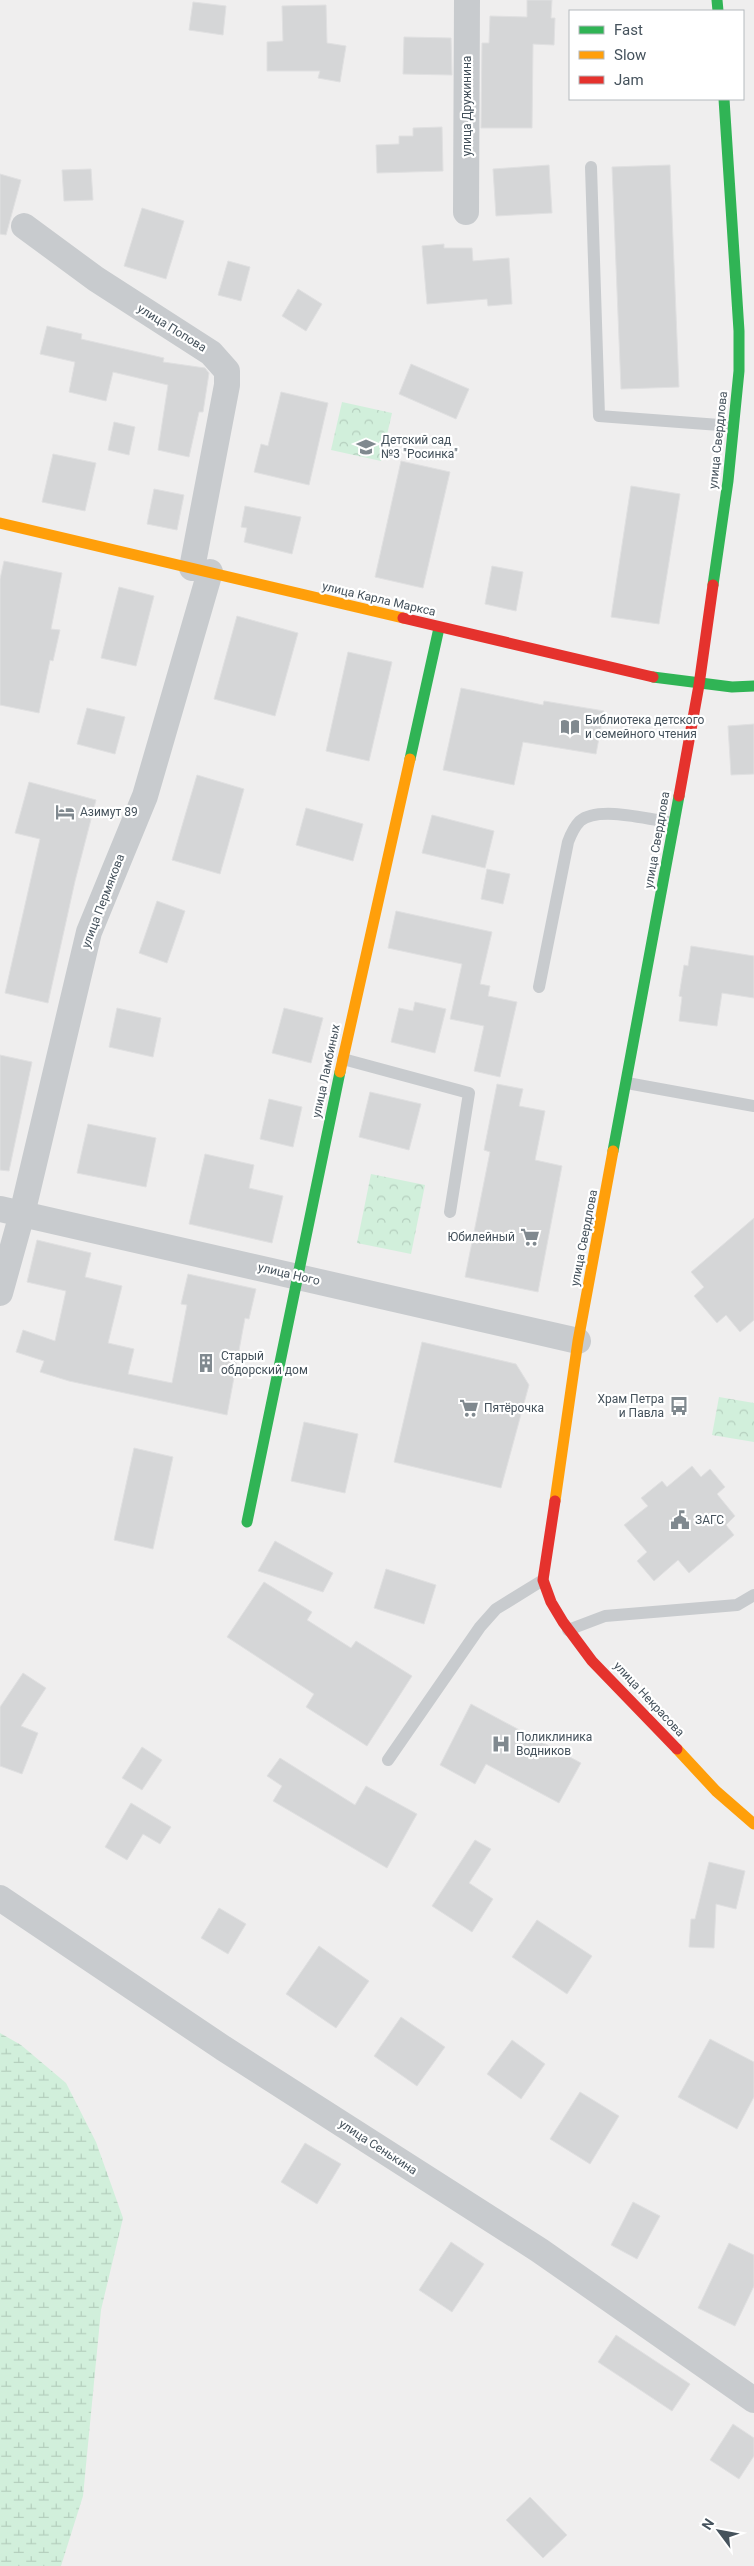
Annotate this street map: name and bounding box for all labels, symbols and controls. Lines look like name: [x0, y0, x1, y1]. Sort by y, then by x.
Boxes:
legend: [569, 10, 744, 100]
text: Fast: [614, 21, 643, 39]
text: Slow: [614, 46, 646, 64]
street label: улица Дружинина: [460, 56, 474, 156]
text: Jam: [614, 71, 644, 89]
street label: улица Попова: [135, 301, 209, 355]
street label: улица Свердлова: [706, 391, 730, 489]
place label: Детский сад №3 "Росинка": [381, 433, 458, 461]
school or university icon: Детский сад №3 "Росинка": [355, 436, 377, 458]
street label: улица Карла Маркса: [321, 579, 437, 619]
place label: Библиотека детского и семейного чтения: [585, 713, 705, 741]
library icon: Библиотека детского и семейного чтения: [559, 716, 581, 738]
street label: улица Свердлова: [642, 791, 672, 889]
hotel icon: Азимут 89: [54, 801, 76, 823]
place label: Азимут 89: [80, 805, 138, 819]
street label: улица Пермякова: [79, 852, 127, 950]
street label: улица Ламбиных: [309, 1023, 343, 1119]
street label: улица Свердлова: [568, 1189, 600, 1287]
supermarket icon: Юбилейный: [519, 1226, 541, 1248]
place label: Юбилейный: [447, 1230, 515, 1244]
street label: улица Ного: [257, 1260, 321, 1288]
place label: Старый обдорский дом: [221, 1349, 308, 1377]
building icon: Старый обдорский дом: [195, 1352, 217, 1374]
place label: Храм Петра и Павла: [597, 1392, 664, 1420]
bus stop icon: Храм Петра и Павла: [668, 1395, 690, 1417]
supermarket icon: Пятёрочка: [458, 1397, 480, 1419]
place label: Пятёрочка: [484, 1401, 544, 1415]
public building icon: ЗАГС: [669, 1509, 691, 1531]
place label: ЗАГС: [695, 1513, 724, 1527]
street label: улица Некрасова: [611, 1659, 687, 1739]
place label: Поликлиника Водников: [516, 1730, 592, 1758]
hospital icon: Поликлиника Водников: [490, 1733, 512, 1755]
street label: улица Сенькина: [336, 2117, 420, 2177]
north arrow: [694, 2506, 744, 2556]
text: N: [699, 2516, 717, 2533]

